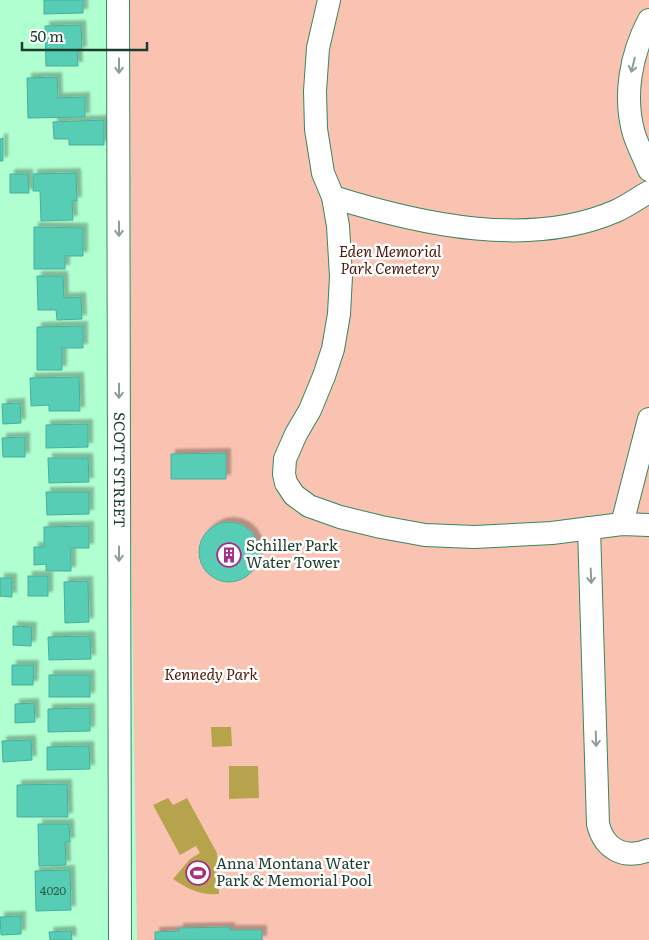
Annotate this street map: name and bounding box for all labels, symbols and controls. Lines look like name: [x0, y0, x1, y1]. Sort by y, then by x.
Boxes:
scale bar: [22, 20, 148, 52]
text: 50 m: [30, 24, 64, 47]
one-way arrow: [628, 57, 637, 73]
one-way arrow: [114, 58, 124, 74]
one-way arrow: [114, 220, 124, 236]
park label: Eden Memorial Park Cemetery: [339, 239, 442, 279]
one-way arrow: [114, 382, 124, 399]
street label: SCOTT STREET: [109, 412, 132, 528]
place label: Schiller Park Water Tower: [246, 533, 340, 573]
building icon: Schiller Park Water Tower: [216, 542, 242, 568]
one-way arrow: [114, 545, 124, 561]
one-way arrow: [586, 568, 595, 584]
park label: Kennedy Park: [164, 662, 258, 685]
one-way arrow: [591, 731, 600, 747]
place label: Anna Montana Water Park & Memorial Pool: [216, 851, 372, 891]
sports icon: Anna Montana Water Park & Memorial Pool: [185, 860, 211, 886]
house number: 4020: [40, 881, 66, 899]

